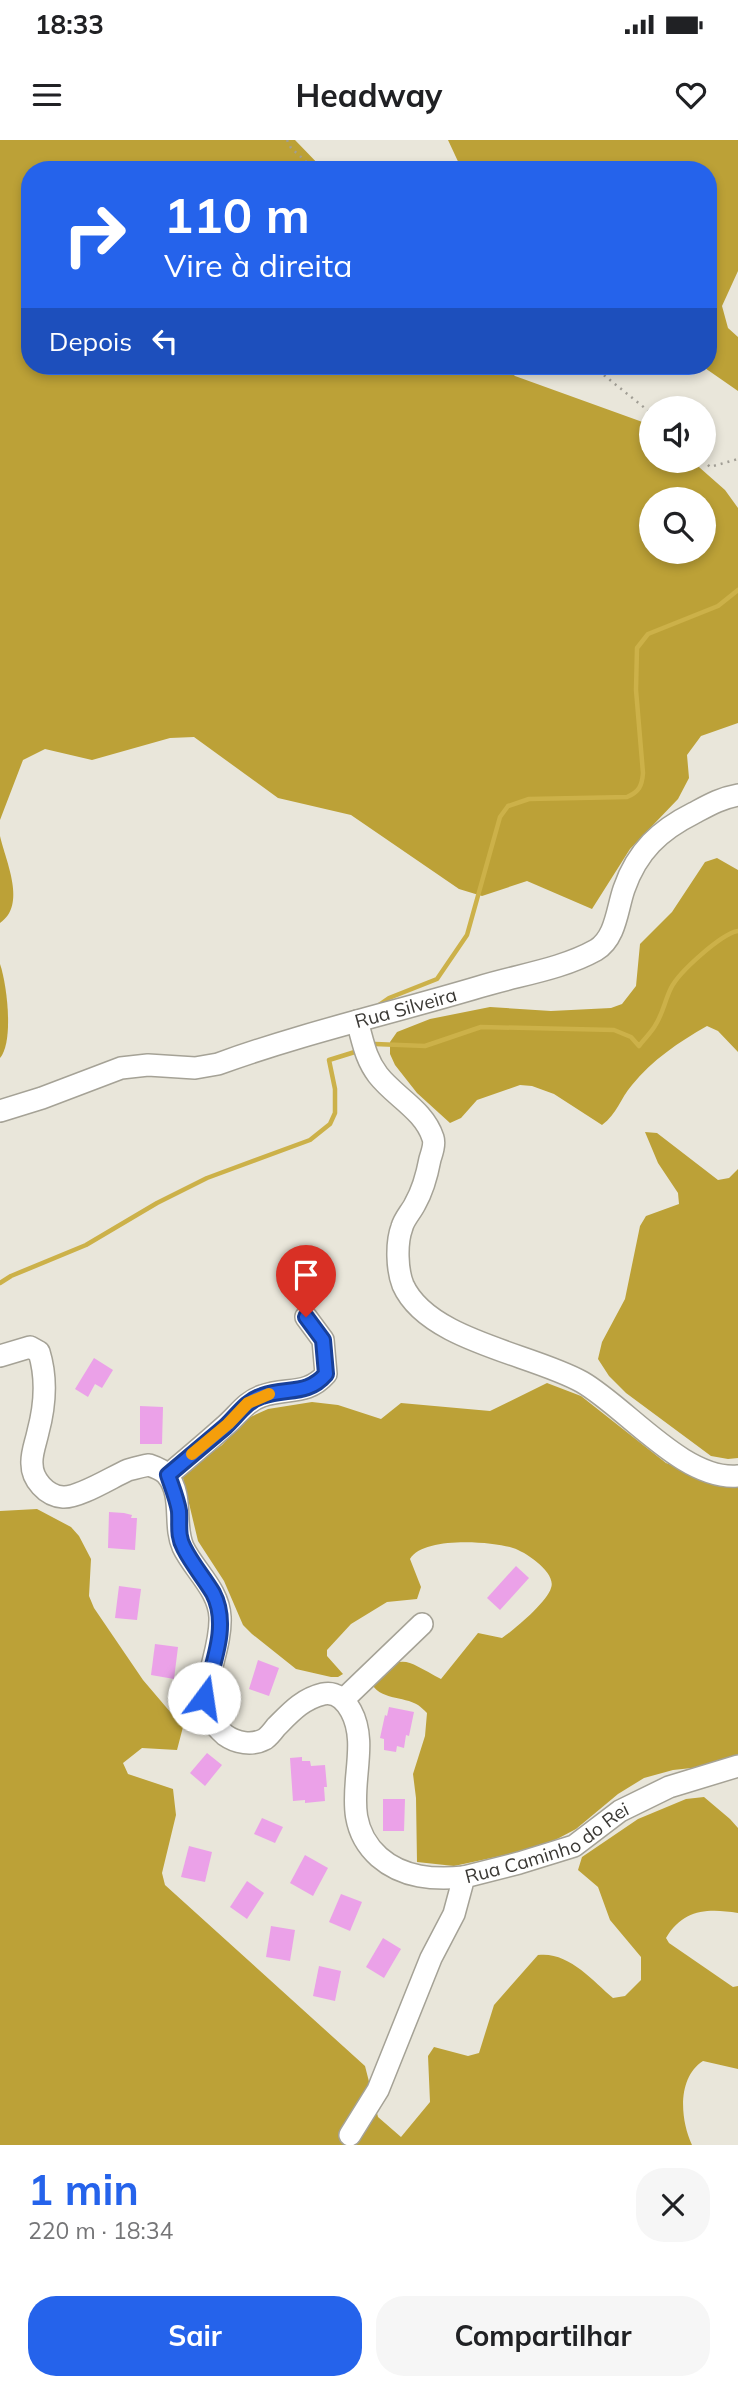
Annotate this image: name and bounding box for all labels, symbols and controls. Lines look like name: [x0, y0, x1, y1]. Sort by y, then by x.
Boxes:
text: 18:33: [35, 8, 104, 41]
text: Headway: [296, 75, 442, 115]
icon: menu: [28, 76, 66, 114]
icon: heart: [672, 76, 710, 114]
text: 110 m: [164, 184, 310, 245]
icon: right: [49, 189, 140, 280]
text: Vire à direita: [164, 245, 352, 285]
icon: left: [146, 322, 184, 360]
text: Depois: [49, 325, 132, 358]
map controls: [639, 396, 716, 564]
button: sound: [639, 396, 716, 473]
button: search: [639, 487, 716, 564]
street label: Rua Silveira: [352, 982, 459, 1033]
pin: [276, 1245, 336, 1317]
icon: arrive: [287, 1256, 325, 1294]
position arrow: [167, 1661, 241, 1735]
street label: Rua Caminho do Rei: [462, 1797, 633, 1888]
text: 1 min: [28, 2163, 139, 2216]
button: close: [636, 2168, 710, 2242]
text: 220 m · 18:34: [28, 2216, 173, 2245]
button: Sair: [28, 2296, 362, 2376]
button: Compartilhar: [376, 2296, 710, 2376]

